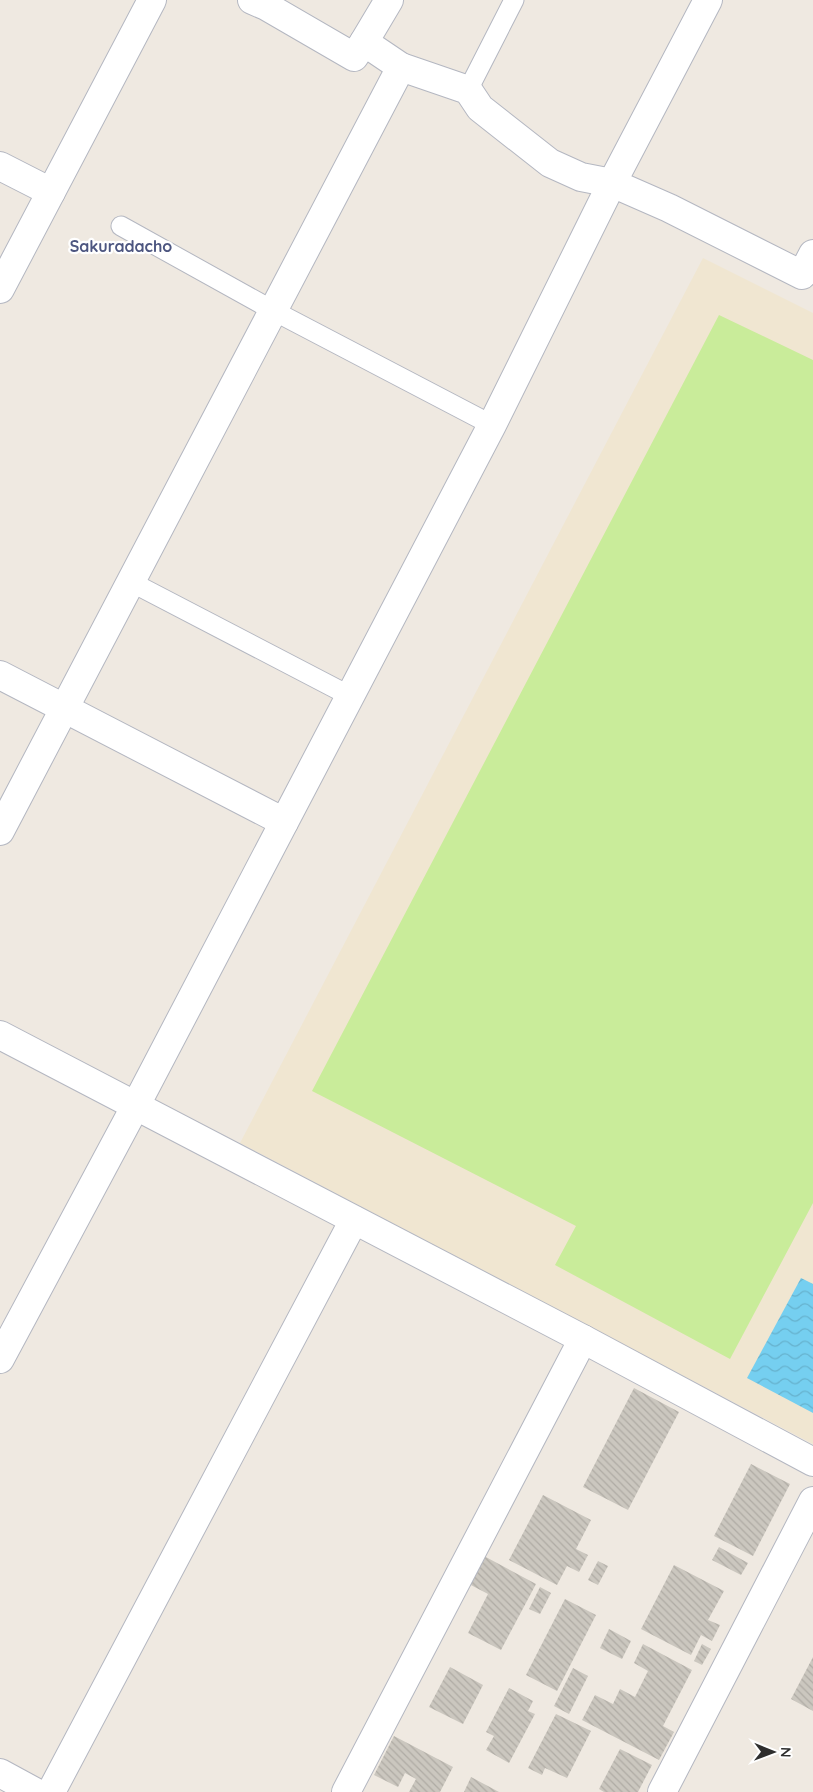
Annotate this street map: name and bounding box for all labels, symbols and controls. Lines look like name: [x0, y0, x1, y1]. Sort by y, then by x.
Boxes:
district label: Sakuradacho: [70, 236, 172, 256]
north arrow: [748, 1727, 798, 1777]
text: N: [777, 1747, 795, 1758]

